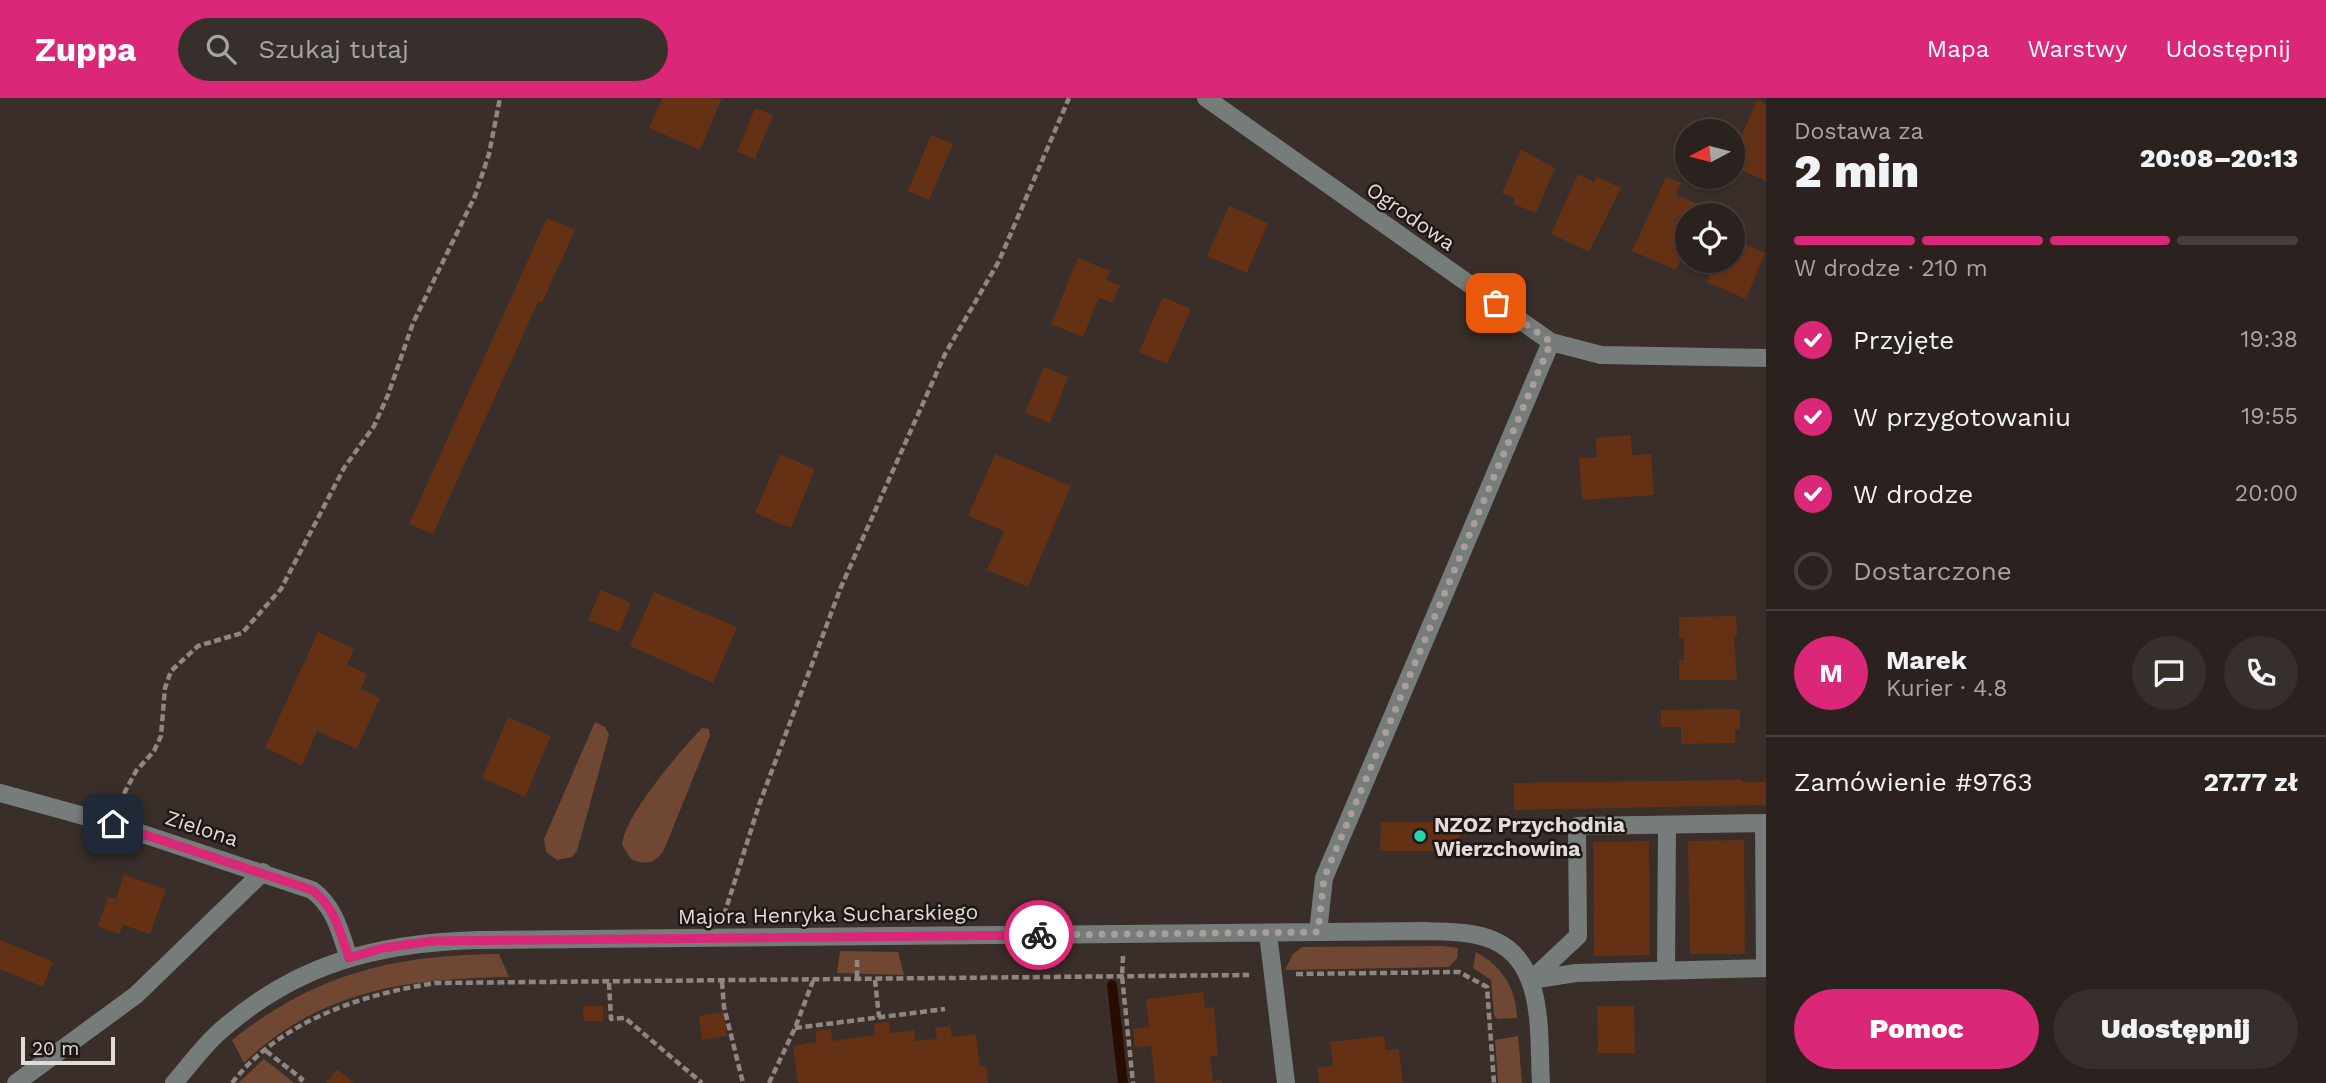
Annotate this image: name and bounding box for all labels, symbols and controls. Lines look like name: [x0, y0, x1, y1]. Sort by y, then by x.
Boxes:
search box: [178, 18, 668, 81]
text: Zuppa: [35, 30, 136, 69]
icon: search: [202, 30, 240, 68]
text: Szukaj tutaj: [258, 34, 409, 64]
text: Mapa: [1927, 35, 1989, 63]
text: Warstwy: [2027, 35, 2128, 63]
text: Udostępnij: [2166, 35, 2291, 63]
text: Dostawa za: [1794, 118, 1924, 145]
north arrow: [1675, 119, 1745, 189]
map controls: [1675, 119, 1745, 273]
text: 20:08–20:13: [2140, 143, 2298, 173]
text: 2 min: [1794, 144, 1919, 198]
street label: Ogrodowa: [1362, 176, 1460, 256]
button: locate: [1675, 203, 1745, 273]
text: W drodze · 210 m: [1794, 255, 1988, 282]
pin: [1466, 273, 1526, 333]
icon: bag: [1477, 284, 1515, 322]
icon: check: [1794, 321, 1832, 359]
text: Przyjęte: [1853, 325, 1954, 355]
text: 19:38: [2240, 326, 2298, 353]
icon: check: [1794, 398, 1832, 436]
text: W przygotowaniu: [1853, 402, 2071, 432]
text: 19:55: [2241, 403, 2298, 430]
icon: check: [1794, 475, 1832, 513]
text: W drodze: [1853, 479, 1973, 509]
text: 20:00: [2235, 480, 2298, 507]
text: Dostarczone: [1853, 556, 2012, 586]
button: chat: [2132, 636, 2206, 710]
button: phone: [2224, 636, 2298, 710]
text: Marek: [1886, 645, 1967, 675]
text: M: [1819, 658, 1843, 688]
text: Kurier · 4.8: [1886, 675, 2007, 702]
text: Zamówienie #9763: [1794, 767, 2033, 797]
text: 27.77 zł: [2203, 767, 2298, 797]
pin: [83, 794, 143, 854]
icon: home: [94, 805, 132, 843]
street label: Zielona: [163, 805, 242, 851]
place label: NZOZ Przychodnia Wierzchowina: [1434, 812, 1626, 861]
marker: NZOZ Przychodnia Wierzchowina: [1412, 828, 1428, 844]
street label: Majora Henryka Sucharskiego: [678, 899, 978, 929]
courier: [1004, 900, 1074, 970]
icon: bike: [1020, 916, 1058, 954]
button: Pomoc: [1794, 989, 2039, 1069]
button: Udostępnij: [2053, 989, 2298, 1069]
scale bar: [21, 1034, 116, 1066]
text: 20 m: [32, 1037, 79, 1060]

